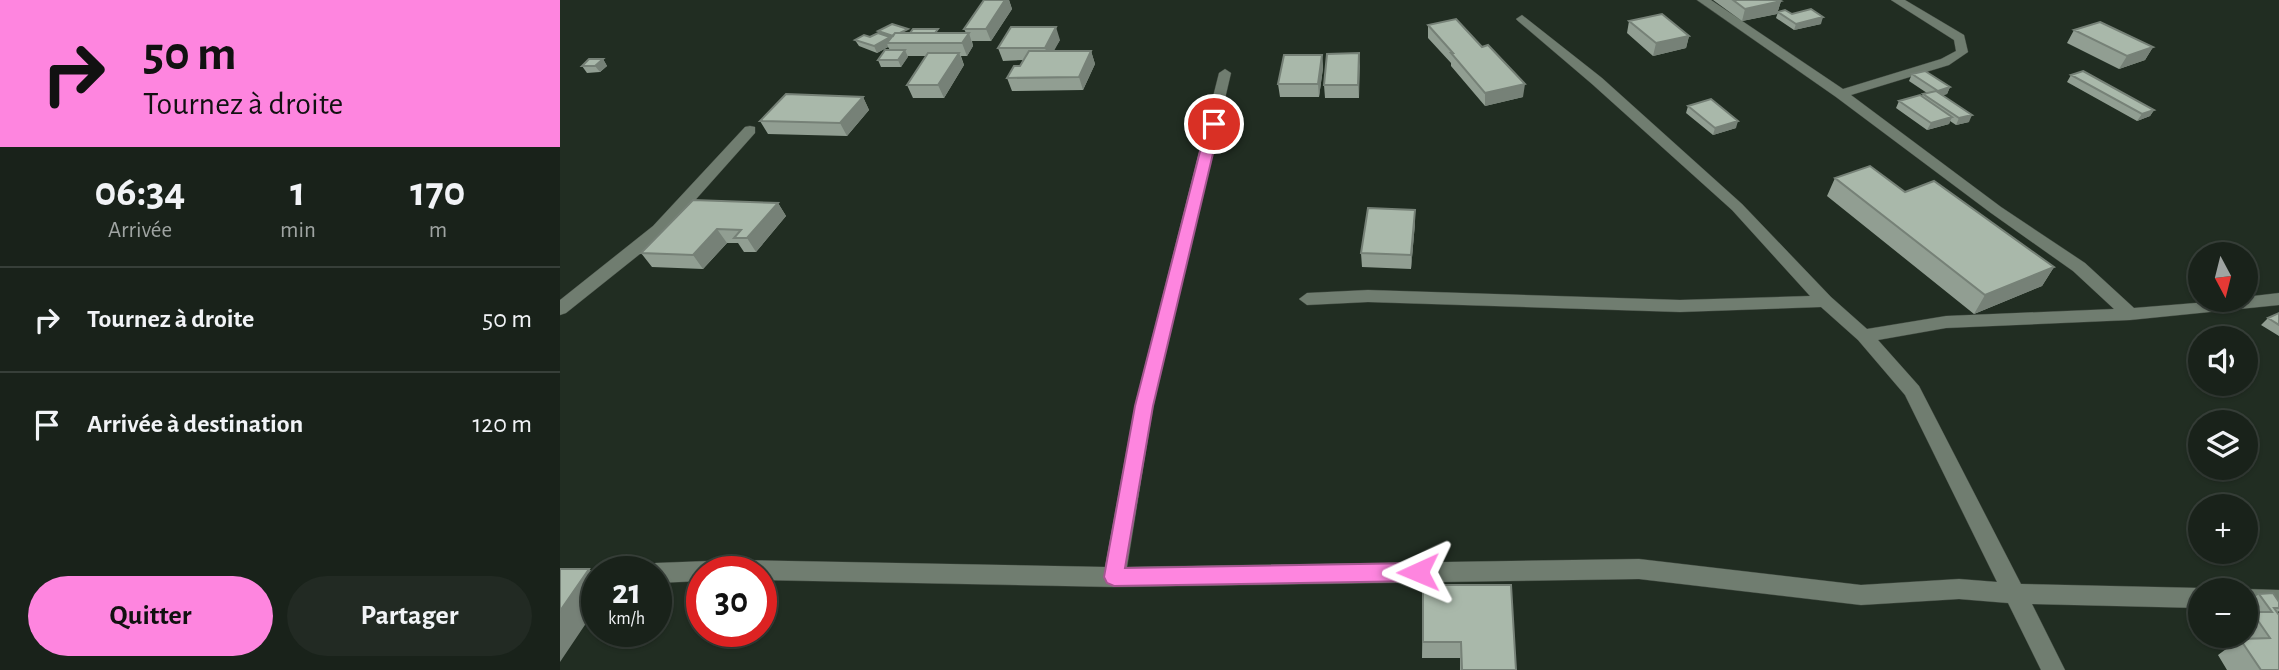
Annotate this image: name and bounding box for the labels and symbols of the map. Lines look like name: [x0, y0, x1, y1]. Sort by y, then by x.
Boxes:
pin: [1184, 94, 1244, 154]
north arrow: [2188, 242, 2258, 312]
position arrow: [1381, 535, 1455, 609]
speed limit sign: 30: [686, 556, 777, 647]

